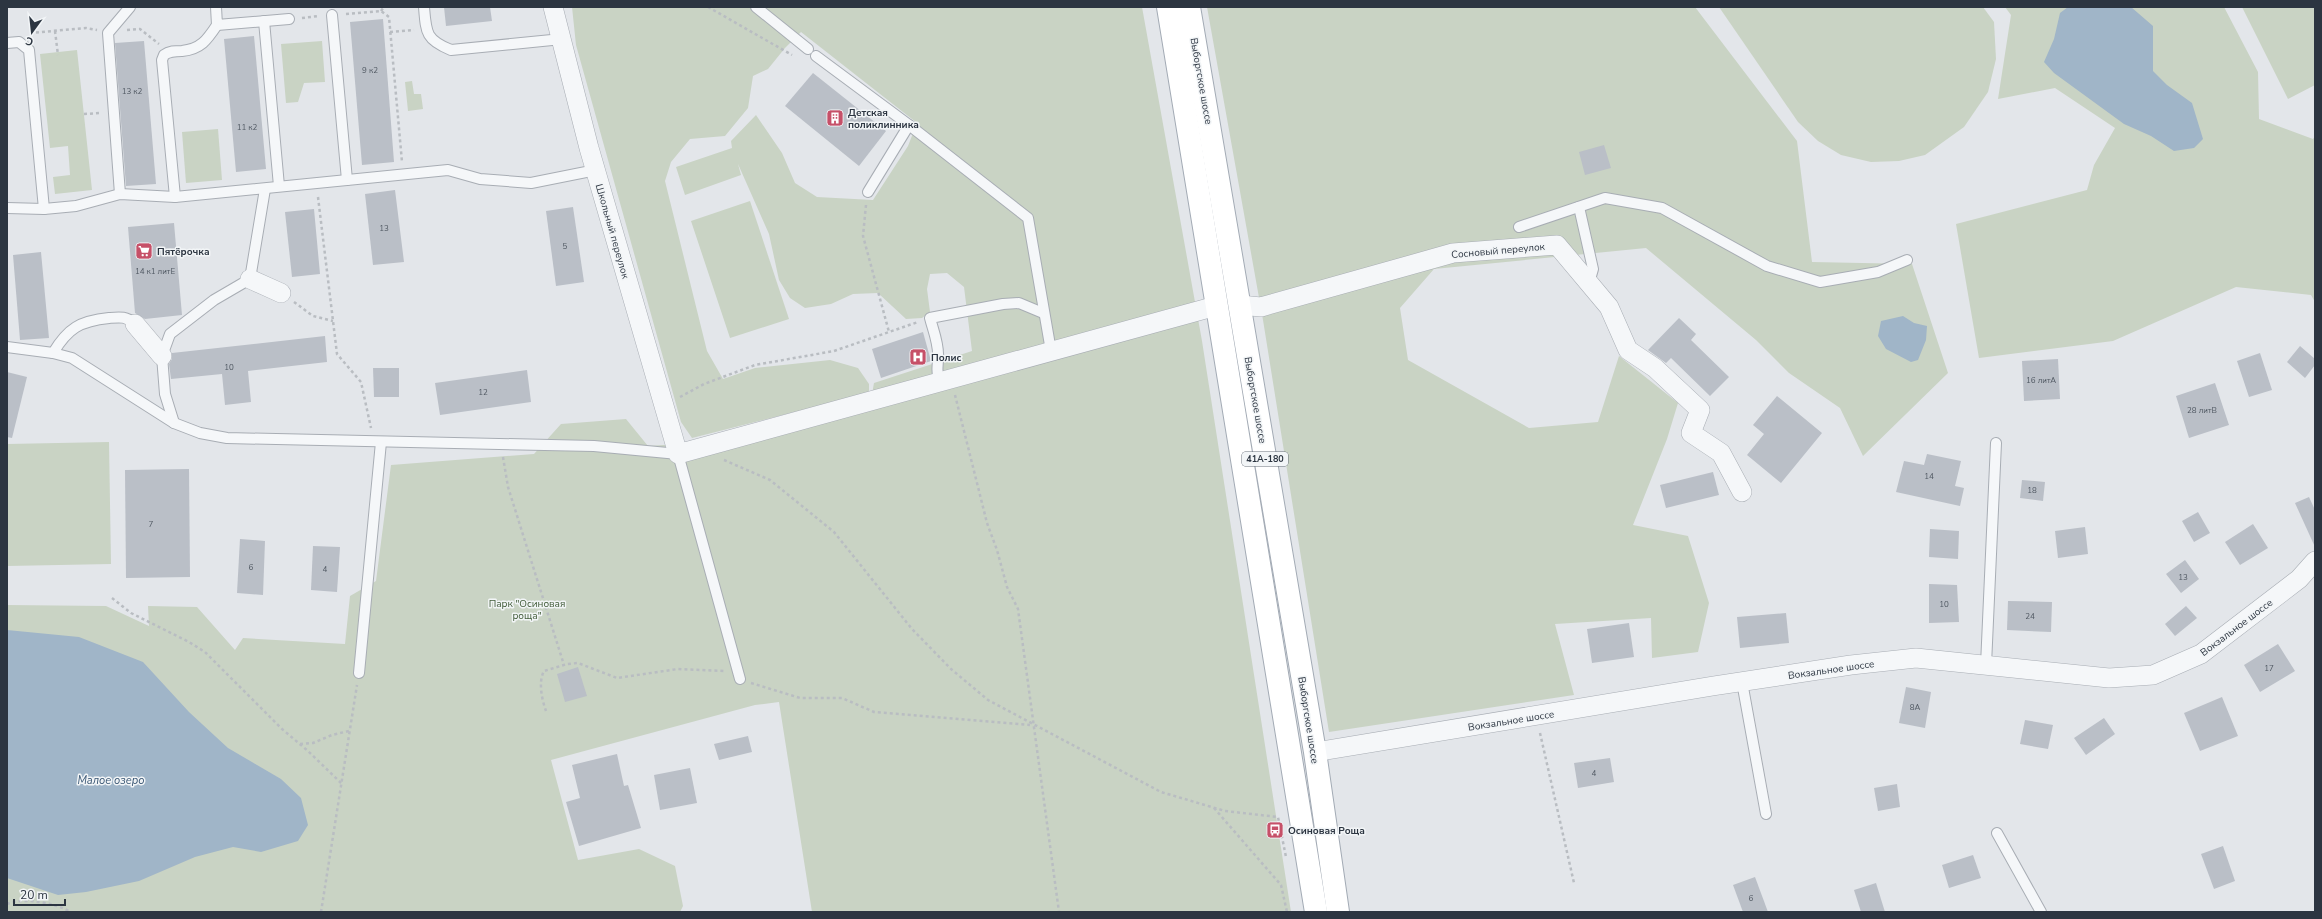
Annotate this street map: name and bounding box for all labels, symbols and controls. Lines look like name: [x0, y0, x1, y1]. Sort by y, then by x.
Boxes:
north arrow: [12, 12, 52, 52]
text: С: [23, 33, 35, 49]
street label: Выборгское шоссе: [1186, 37, 1216, 126]
house number: 9 к2: [362, 65, 378, 76]
house number: 13 к2: [122, 86, 143, 97]
place label: Детская поликлинника: [848, 106, 919, 132]
building icon: Детская поликлинника: [825, 108, 845, 128]
house number: 11 к2: [237, 122, 258, 133]
street label: Школьный переулок: [592, 182, 633, 281]
house number: 13: [379, 223, 389, 234]
street label: Сосновый переулок: [1451, 240, 1546, 262]
supermarket icon: Пятёрочка: [134, 241, 154, 261]
house number: 5: [563, 241, 568, 252]
place label: Пятёрочка: [157, 245, 210, 259]
house number: 14 к1 литЕ: [135, 266, 175, 277]
hospital icon: Полис: [908, 347, 928, 367]
place label: Полис: [931, 351, 961, 365]
street label: Выборгское шоссе: [1240, 356, 1270, 445]
house number: 10: [224, 362, 234, 373]
house number: 16 литА: [2026, 375, 2056, 386]
house number: 12: [478, 387, 488, 398]
house number: 28 литВ: [2187, 405, 2217, 416]
road number: 41А-180: [1242, 452, 1288, 466]
house number: 14: [1924, 471, 1934, 482]
house number: 18: [2027, 485, 2037, 496]
house number: 7: [149, 519, 154, 530]
house number: 6: [249, 562, 254, 573]
house number: 4: [323, 564, 328, 575]
house number: 13: [2178, 572, 2188, 583]
street label: Вокзальное шоссе: [2198, 596, 2276, 660]
park label: Парк "Осиновая роща": [489, 597, 565, 623]
house number: 10: [1939, 599, 1949, 610]
house number: 24: [2025, 611, 2035, 622]
street label: Вокзальное шоссе: [1787, 657, 1875, 683]
house number: 17: [2264, 663, 2274, 674]
street label: Выборгское шоссе: [1294, 676, 1322, 765]
house number: 8А: [1910, 702, 1920, 713]
street label: Вокзальное шоссе: [1467, 707, 1555, 735]
house number: 4: [1592, 768, 1597, 779]
water label: Малое озеро: [77, 773, 145, 788]
bus stop icon: Осиновая Роща: [1265, 820, 1285, 840]
place label: Осиновая Роща: [1288, 824, 1365, 838]
scale bar: [14, 881, 65, 907]
text: 20 m: [20, 887, 48, 903]
house number: 6: [1749, 893, 1754, 904]

